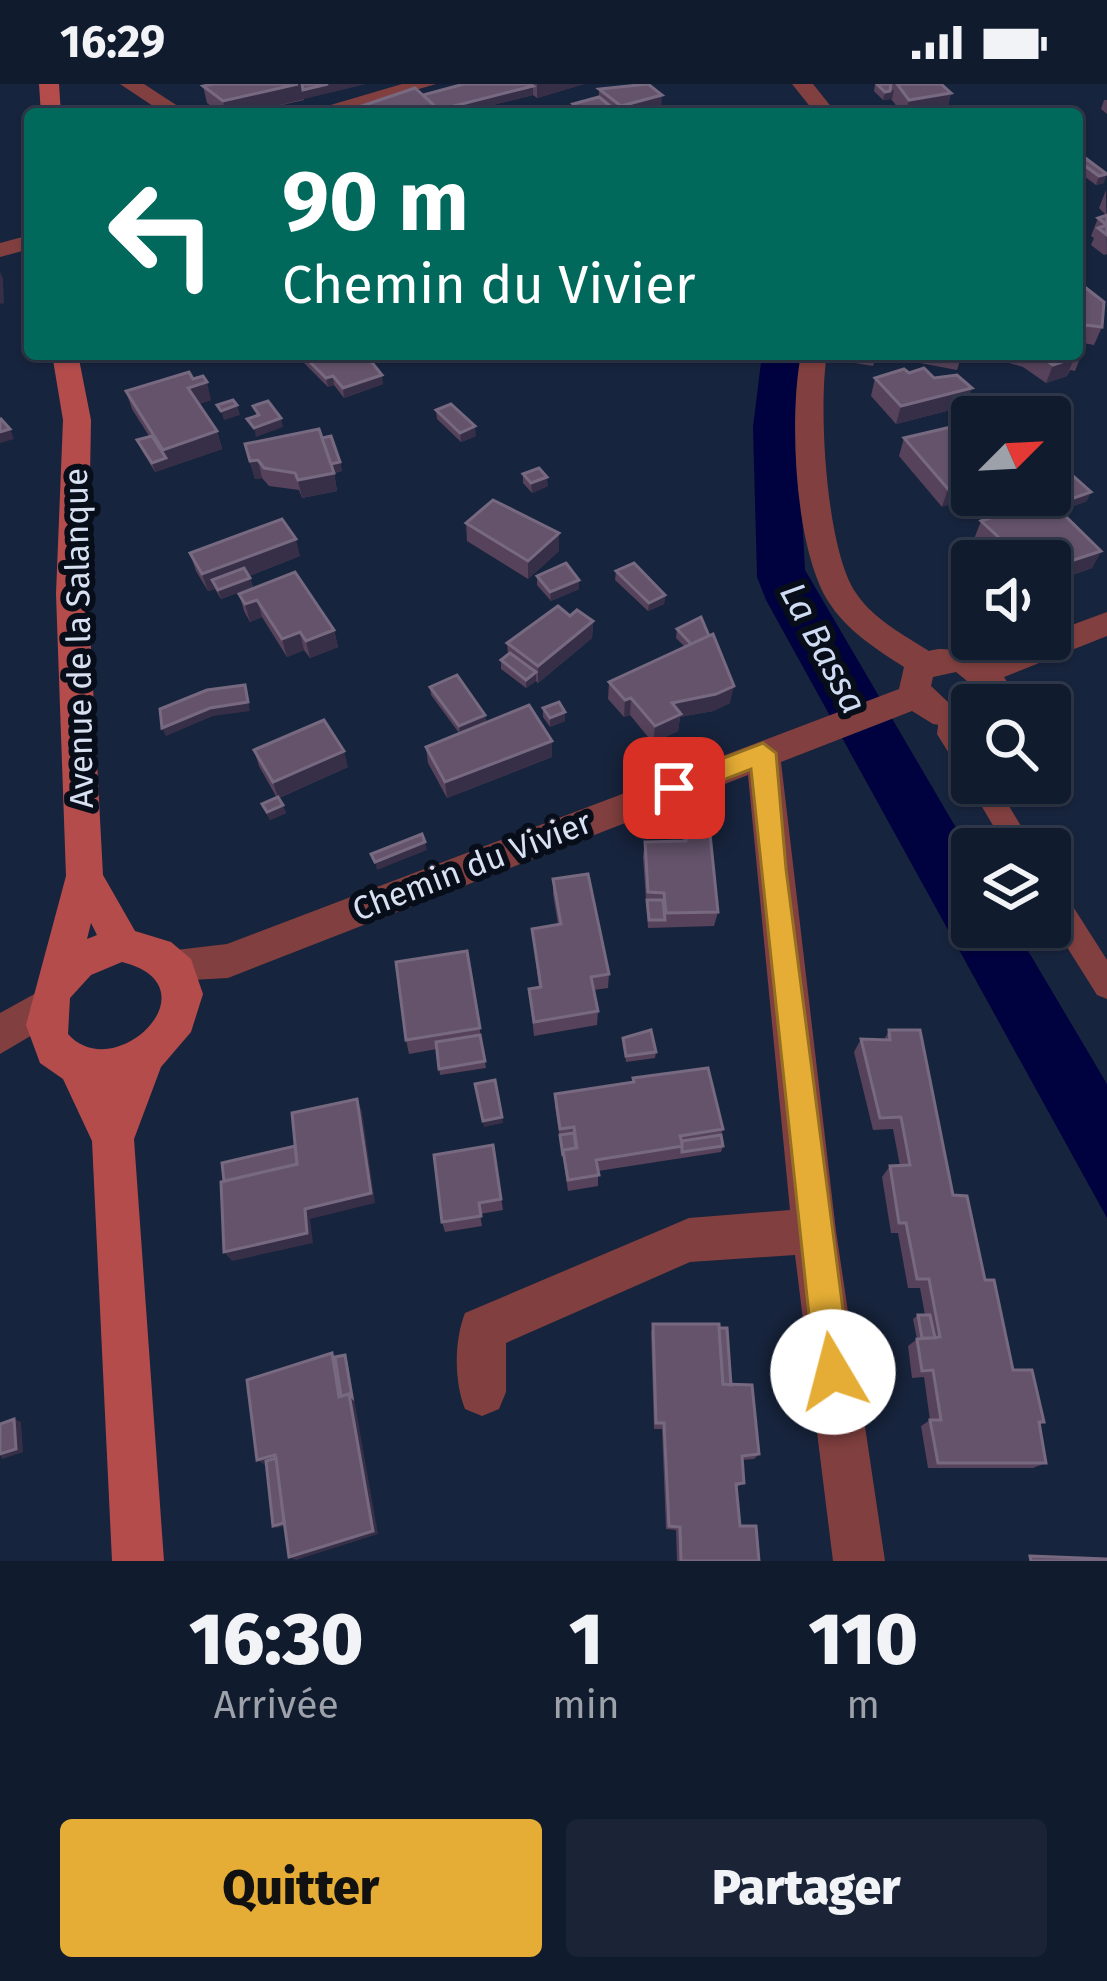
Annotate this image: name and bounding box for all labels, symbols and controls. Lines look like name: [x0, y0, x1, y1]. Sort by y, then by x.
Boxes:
text: 16:29: [60, 15, 165, 69]
text: 90 m: [282, 151, 469, 252]
icon: left: [84, 156, 240, 312]
text: Chemin du Vivier: [282, 253, 696, 317]
north arrow: [951, 396, 1071, 516]
map controls: [951, 396, 1071, 948]
street label: Avenue de la Salanque: [56, 468, 102, 808]
button: sound: [951, 540, 1071, 660]
water label: La Bassa: [770, 575, 876, 721]
button: search: [951, 684, 1071, 804]
pin: [623, 737, 725, 839]
icon: arrive: [641, 755, 707, 821]
street label: Chemin du Vivier: [347, 802, 597, 930]
button: layers: [951, 828, 1071, 948]
position arrow: [770, 1309, 896, 1435]
text: 16:30: [189, 1597, 363, 1683]
text: 1: [569, 1597, 603, 1683]
text: 110: [809, 1597, 918, 1683]
text: Arrivée: [214, 1682, 339, 1728]
text: min: [552, 1682, 620, 1728]
text: m: [847, 1682, 880, 1728]
button: Quitter: [60, 1819, 542, 1957]
button: Partager: [566, 1819, 1047, 1957]

